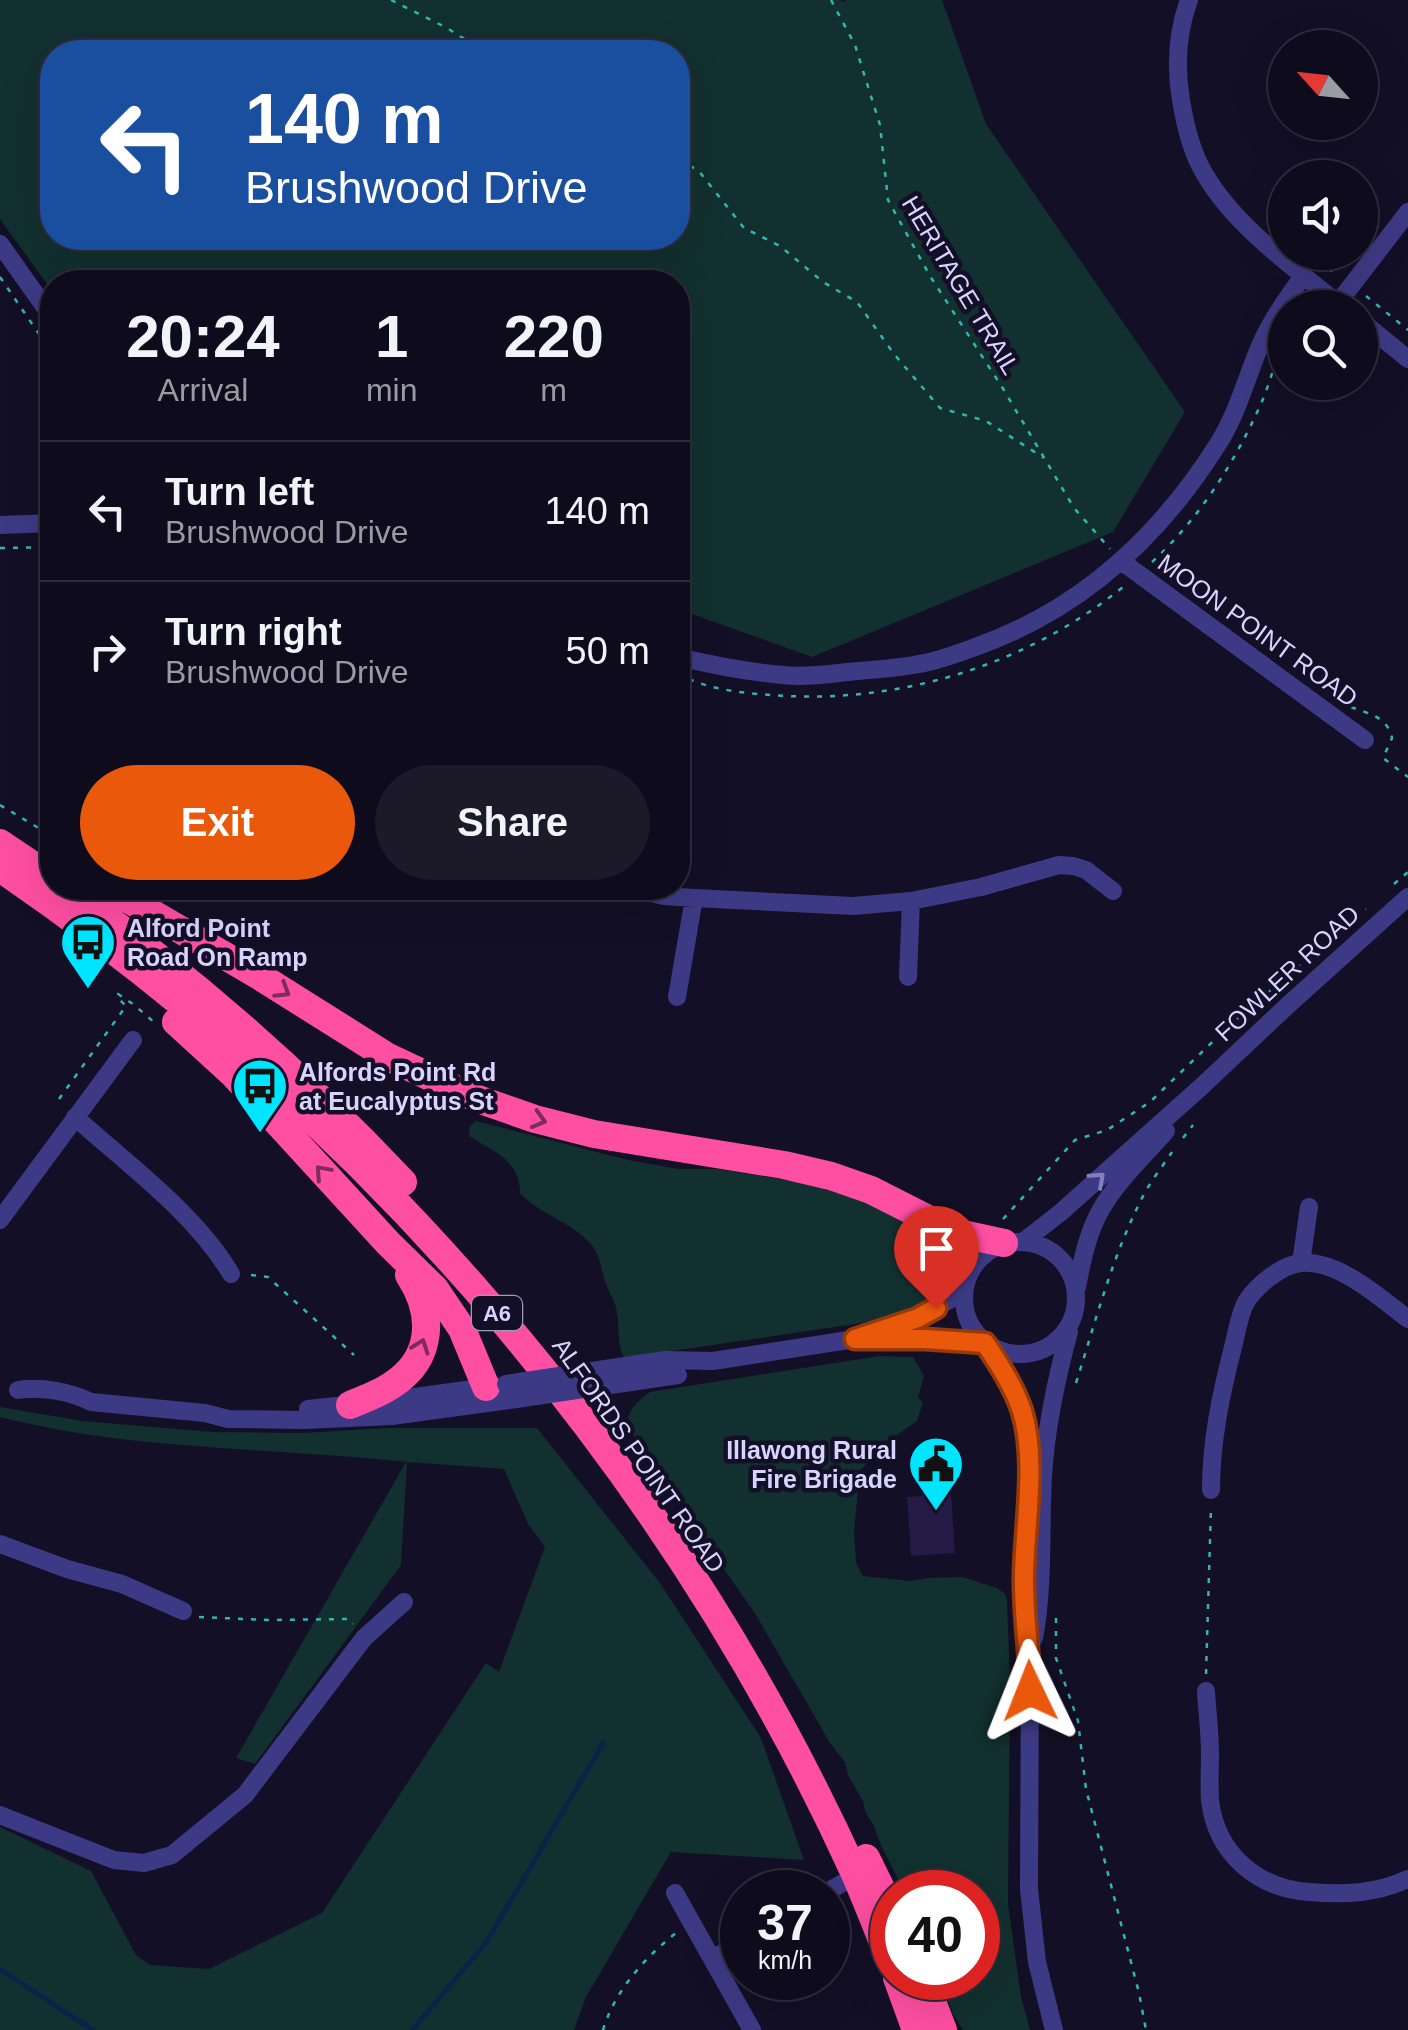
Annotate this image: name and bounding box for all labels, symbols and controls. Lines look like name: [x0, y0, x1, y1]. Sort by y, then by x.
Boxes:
north arrow: [1268, 30, 1378, 140]
map controls: [1268, 30, 1378, 400]
icon: left: [80, 80, 210, 210]
text: 140 m: [245, 80, 443, 158]
button: sound: [1268, 160, 1378, 270]
text: Brushwood Drive: [245, 162, 588, 213]
street label: HERITAGE TRAIL: [897, 191, 1025, 379]
button: search: [1268, 290, 1378, 400]
text: 20:24: [126, 303, 280, 370]
text: 1: [375, 303, 408, 370]
text: 220: [504, 303, 604, 370]
text: Arrival: [158, 372, 248, 408]
text: min: [366, 372, 417, 408]
text: m: [540, 372, 567, 408]
text: Turn left: [165, 471, 314, 513]
icon: left: [80, 484, 135, 539]
text: 140 m: [544, 490, 650, 532]
text: Brushwood Drive: [165, 514, 409, 550]
street label: MOON POINT ROAD: [1153, 548, 1363, 712]
text: Turn right: [165, 611, 342, 653]
icon: right: [80, 624, 135, 679]
text: 50 m: [566, 630, 650, 672]
text: Brushwood Drive: [165, 654, 409, 690]
button: Exit: [80, 765, 355, 880]
button: Share: [375, 765, 650, 880]
street label: FOWLER ROAD: [1209, 899, 1365, 1047]
bus stop icon: Alford Point Road On Ramp: [58, 912, 118, 991]
place label: Alford Point Road On Ramp: [127, 914, 308, 971]
one-way arrow: [272, 979, 290, 998]
bus stop icon: Alfords Point Rd at Eucalyptus St: [230, 1056, 290, 1135]
place label: Alfords Point Rd at Eucalyptus St: [299, 1058, 496, 1115]
one-way arrow: [529, 1108, 546, 1129]
one-way arrow: [315, 1165, 333, 1184]
one-way arrow: [1086, 1172, 1105, 1190]
pin: [894, 1206, 979, 1309]
icon: arrive: [909, 1221, 964, 1276]
road number: A6: [472, 1296, 522, 1330]
street label: ALFORDS POINT ROAD: [547, 1332, 731, 1578]
one-way arrow: [409, 1338, 430, 1355]
public building icon: Illawong Rural Fire Brigade: [906, 1434, 966, 1513]
place label: Illawong Rural Fire Brigade: [726, 1436, 897, 1493]
position arrow: [978, 1639, 1082, 1743]
speed limit sign: 40: [870, 1870, 1000, 2000]
text: 37: [757, 1895, 813, 1951]
text: km/h: [758, 1946, 812, 1974]

